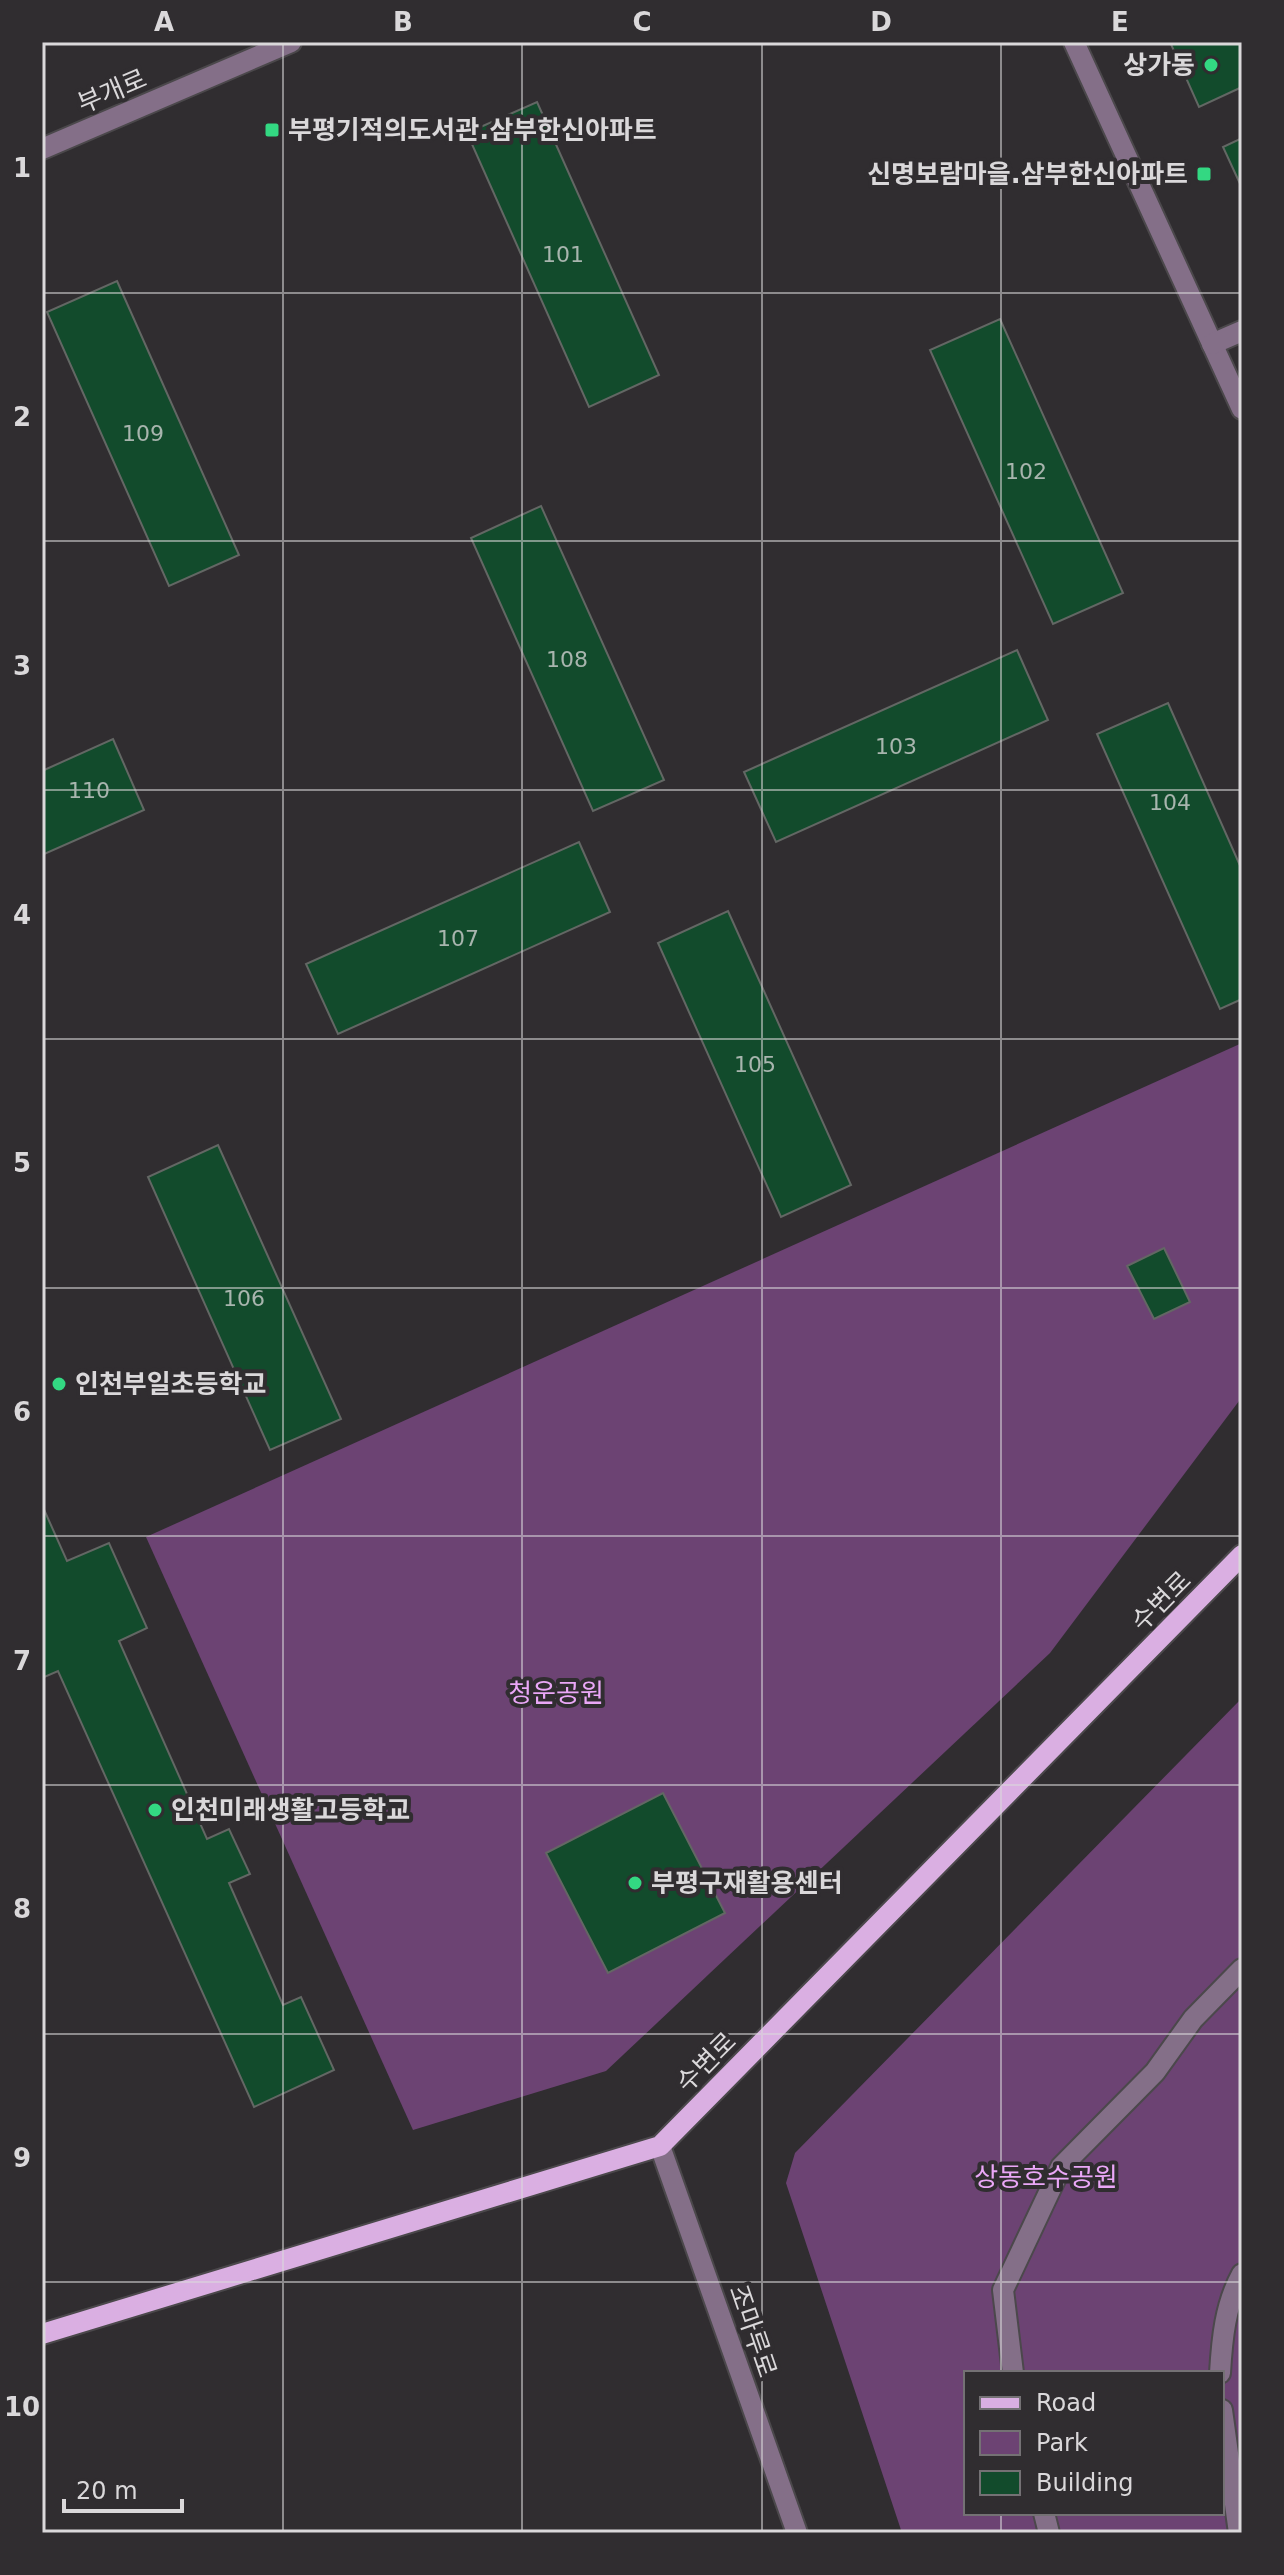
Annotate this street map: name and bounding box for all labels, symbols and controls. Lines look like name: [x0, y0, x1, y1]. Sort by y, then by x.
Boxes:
text: A: [154, 7, 174, 37]
text: B: [393, 7, 413, 37]
text: C: [632, 7, 652, 37]
text: D: [870, 7, 892, 37]
text: E: [1111, 7, 1129, 37]
place label: 상가동: [1123, 50, 1195, 80]
marker: 상가동: [1202, 56, 1220, 74]
street label: 부개로: [73, 63, 151, 119]
place label: 부평기적의도서관.삼부한신아파트: [288, 115, 657, 145]
marker: 부평기적의도서관.삼부한신아파트: [263, 121, 281, 139]
text: 1: [13, 153, 31, 183]
place label: 신명보람마을.삼부한신아파트: [867, 159, 1188, 189]
marker: 신명보람마을.삼부한신아파트: [1195, 165, 1213, 183]
house number: 101: [542, 242, 584, 267]
text: 2: [13, 402, 31, 432]
house number: 109: [122, 421, 164, 446]
house number: 102: [1005, 459, 1047, 484]
house number: 108: [546, 647, 588, 672]
text: 3: [13, 651, 31, 681]
house number: 103: [875, 734, 917, 759]
house number: 110: [68, 778, 110, 803]
house number: 104: [1149, 790, 1191, 815]
text: 4: [13, 900, 31, 930]
house number: 107: [437, 926, 479, 951]
house number: 105: [734, 1052, 776, 1077]
text: 5: [13, 1148, 31, 1178]
house number: 106: [223, 1286, 265, 1311]
place label: 인천부일초등학교: [75, 1369, 266, 1399]
marker: 인천부일초등학교: [50, 1375, 68, 1393]
text: 6: [13, 1397, 31, 1427]
street label: 수변로: [1125, 1565, 1197, 1637]
text: 7: [13, 1646, 31, 1676]
park label: 청운공원: [508, 1678, 604, 1708]
place label: 인천미래생활고등학교: [171, 1795, 410, 1825]
marker: 인천미래생활고등학교: [146, 1801, 164, 1819]
place label: 부평구재활용센터: [651, 1868, 842, 1898]
marker: 부평구재활용센터: [626, 1874, 644, 1892]
text: 8: [13, 1894, 31, 1924]
street label: 수변로: [670, 2026, 742, 2098]
text: 9: [13, 2143, 31, 2173]
park label: 상동호수공원: [974, 2162, 1118, 2192]
street label: 조마루로: [723, 2281, 783, 2381]
legend: [964, 2371, 1224, 2515]
text: Road: [1036, 2389, 1096, 2417]
text: 10: [4, 2392, 40, 2422]
text: Park: [1036, 2429, 1088, 2457]
scale bar: [64, 2463, 182, 2513]
text: Building: [1036, 2469, 1133, 2497]
text: 20 m: [76, 2477, 138, 2505]

